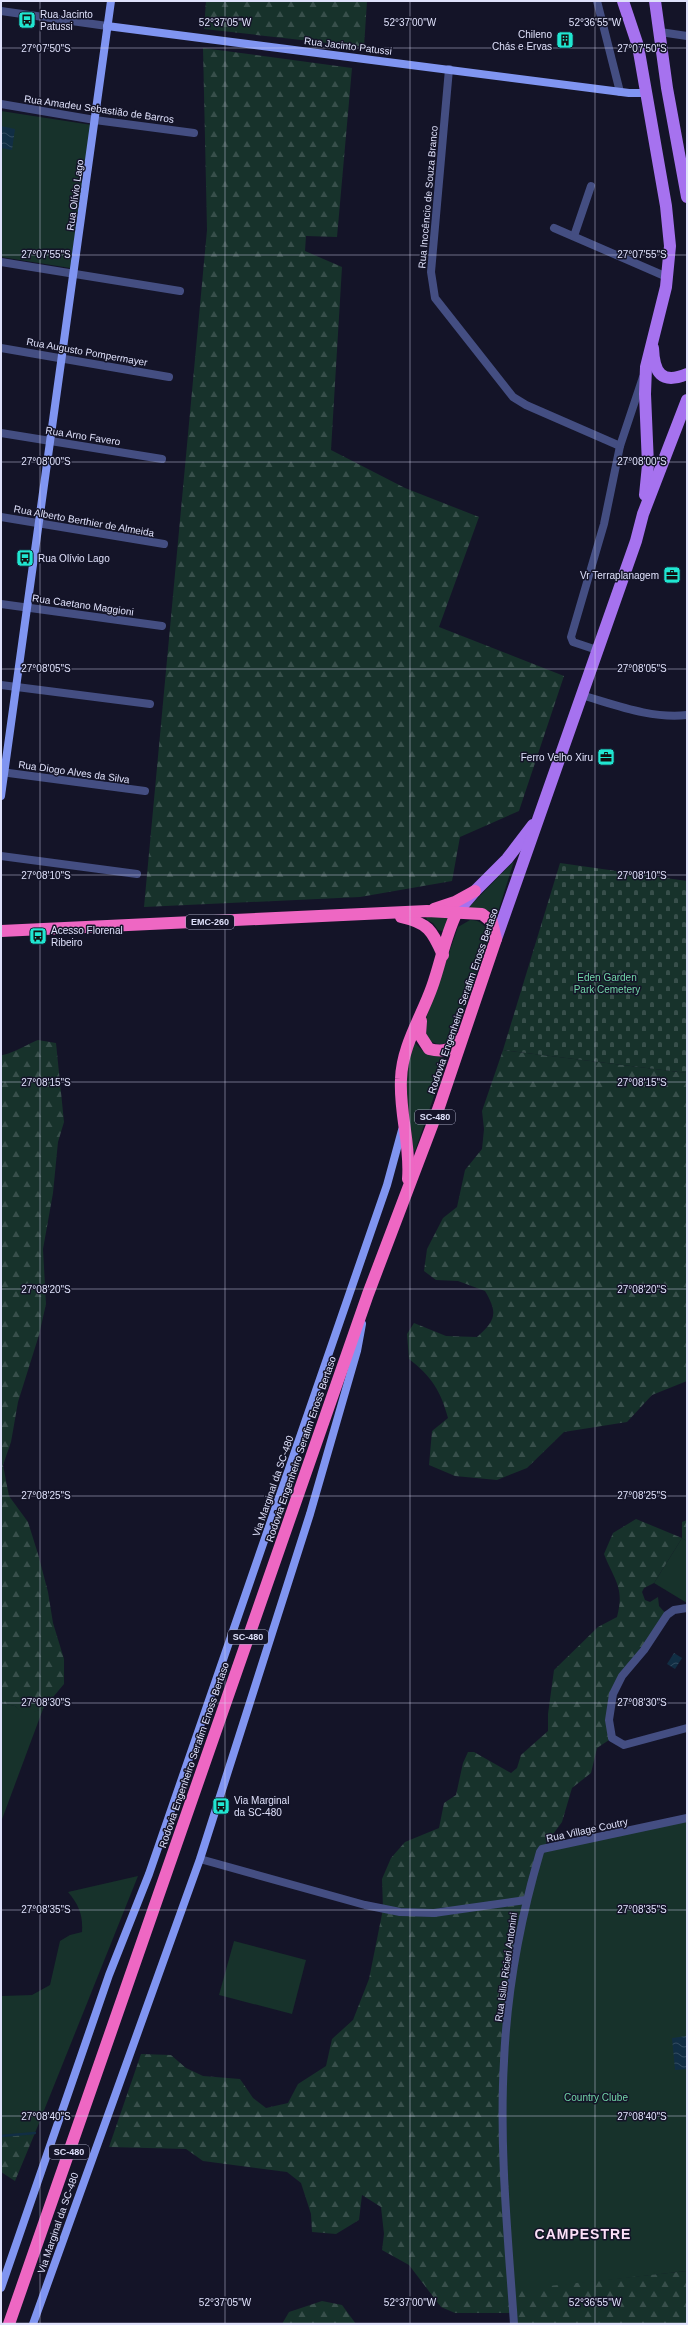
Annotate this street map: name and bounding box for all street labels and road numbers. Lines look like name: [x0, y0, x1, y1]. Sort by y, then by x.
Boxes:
street label: Rua Jacinto Patussi: [303, 35, 393, 57]
street label: Rua Amadeu Sebastião de Barros: [23, 93, 175, 125]
street label: Rua Inocêncio de Souza Branco: [416, 125, 440, 269]
street label: Rua Olívio Lago: [65, 158, 85, 231]
street label: Rua Augusto Pompermayer: [26, 336, 149, 368]
street label: Rua Arno Favero: [45, 425, 122, 447]
street label: Rua Alberto Berthier de Almeida: [13, 503, 155, 539]
street label: Rua Caetano Maggioni: [32, 592, 134, 618]
street label: Rua Diogo Alves da Silva: [18, 759, 131, 785]
street label: Rodovia Engenheiro Serafim Enoss Bertaso: [426, 906, 500, 1095]
road number: EMC-260: [186, 915, 234, 929]
road number: SC-480: [415, 1110, 455, 1124]
street label: Rodovia Engenheiro Serafim Enoss Bertaso: [264, 1354, 338, 1543]
street label: Via Marginal da SC-480: [251, 1434, 296, 1538]
road number: SC-480: [228, 1630, 268, 1644]
street label: Rodovia Engenheiro Serafim Enoss Bertaso: [157, 1660, 231, 1849]
street label: Rua Village Coutry: [545, 1816, 629, 1844]
street label: Rua Isilio Ricieri Antonini: [493, 1912, 519, 2022]
road number: SC-480: [49, 2145, 89, 2159]
street label: Via Marginal da SC-480: [36, 2171, 81, 2275]

